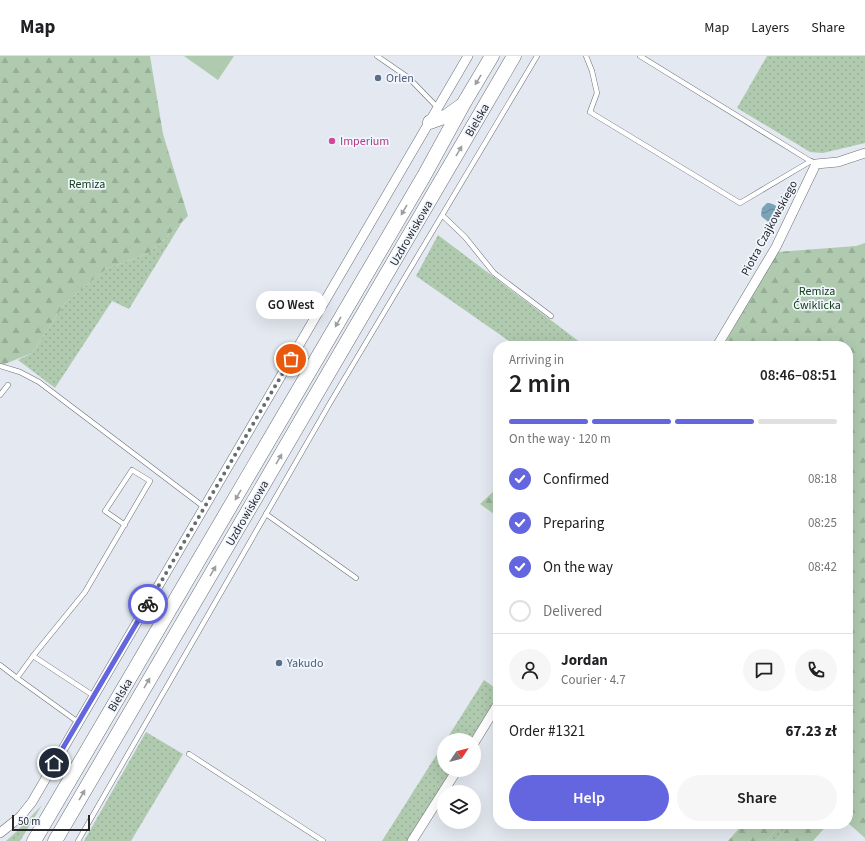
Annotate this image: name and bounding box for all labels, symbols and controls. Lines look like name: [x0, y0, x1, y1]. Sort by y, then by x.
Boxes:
text: Map: [20, 14, 55, 41]
text: Map: [704, 18, 729, 38]
text: Layers: [751, 18, 789, 38]
text: Share: [811, 18, 845, 38]
place label: Orlen: [386, 70, 414, 87]
marker: Orlen: [373, 73, 383, 83]
one-way arrow: [475, 74, 482, 86]
street label: Bielska: [461, 100, 494, 140]
place label: Imperium: [340, 133, 389, 150]
marker: Imperium: [327, 136, 337, 146]
one-way arrow: [455, 145, 462, 157]
park label: Remiza: [69, 176, 105, 193]
street label: Piotra Czajkowskiego: [737, 177, 802, 279]
street label: Uzdrowiskowa: [386, 197, 437, 269]
one-way arrow: [401, 204, 408, 216]
park label: Remiza Ćwiklicka: [793, 283, 841, 314]
callout: GO West: [256, 291, 326, 319]
text: GO West: [268, 296, 314, 314]
one-way arrow: [335, 316, 342, 328]
pin: [274, 342, 308, 376]
icon: bag: [280, 348, 302, 370]
text: Arriving in: [509, 351, 564, 369]
text: 2 min: [509, 365, 571, 402]
text: 08:46–08:51: [760, 365, 837, 386]
text: On the way · 120 m: [509, 430, 611, 448]
one-way arrow: [275, 453, 282, 465]
icon: check: [509, 468, 531, 490]
text: Confirmed: [543, 469, 609, 490]
text: 08:18: [808, 470, 837, 488]
street label: Uzdrowiskowa: [222, 477, 273, 549]
one-way arrow: [234, 489, 241, 500]
icon: check: [509, 512, 531, 534]
text: Preparing: [543, 513, 604, 534]
text: 08:25: [808, 514, 837, 532]
icon: check: [509, 556, 531, 578]
text: On the way: [543, 557, 613, 578]
text: 08:42: [808, 558, 837, 576]
one-way arrow: [209, 566, 217, 576]
courier: [128, 584, 168, 624]
icon: bike: [137, 593, 159, 615]
text: Delivered: [543, 601, 602, 622]
button: person: [509, 649, 551, 691]
button: chat: [743, 649, 785, 691]
button: phone: [795, 649, 837, 691]
text: Jordan: [561, 650, 608, 671]
place label: Yakudo: [286, 655, 323, 672]
marker: Yakudo: [274, 658, 284, 668]
text: Courier · 4.7: [561, 671, 626, 689]
street label: Bielska: [104, 675, 137, 715]
one-way arrow: [144, 677, 151, 689]
text: Order #1321: [509, 721, 585, 742]
text: 67.23 zł: [786, 721, 837, 742]
north arrow: [437, 733, 481, 777]
map controls: [437, 733, 481, 829]
pin: [37, 746, 71, 780]
icon: home: [43, 752, 65, 774]
button: Help: [509, 775, 669, 821]
button: Share: [677, 775, 837, 821]
button: layers: [437, 785, 481, 829]
one-way arrow: [78, 789, 85, 801]
scale bar: [12, 813, 90, 832]
text: 50 m: [18, 814, 40, 829]

